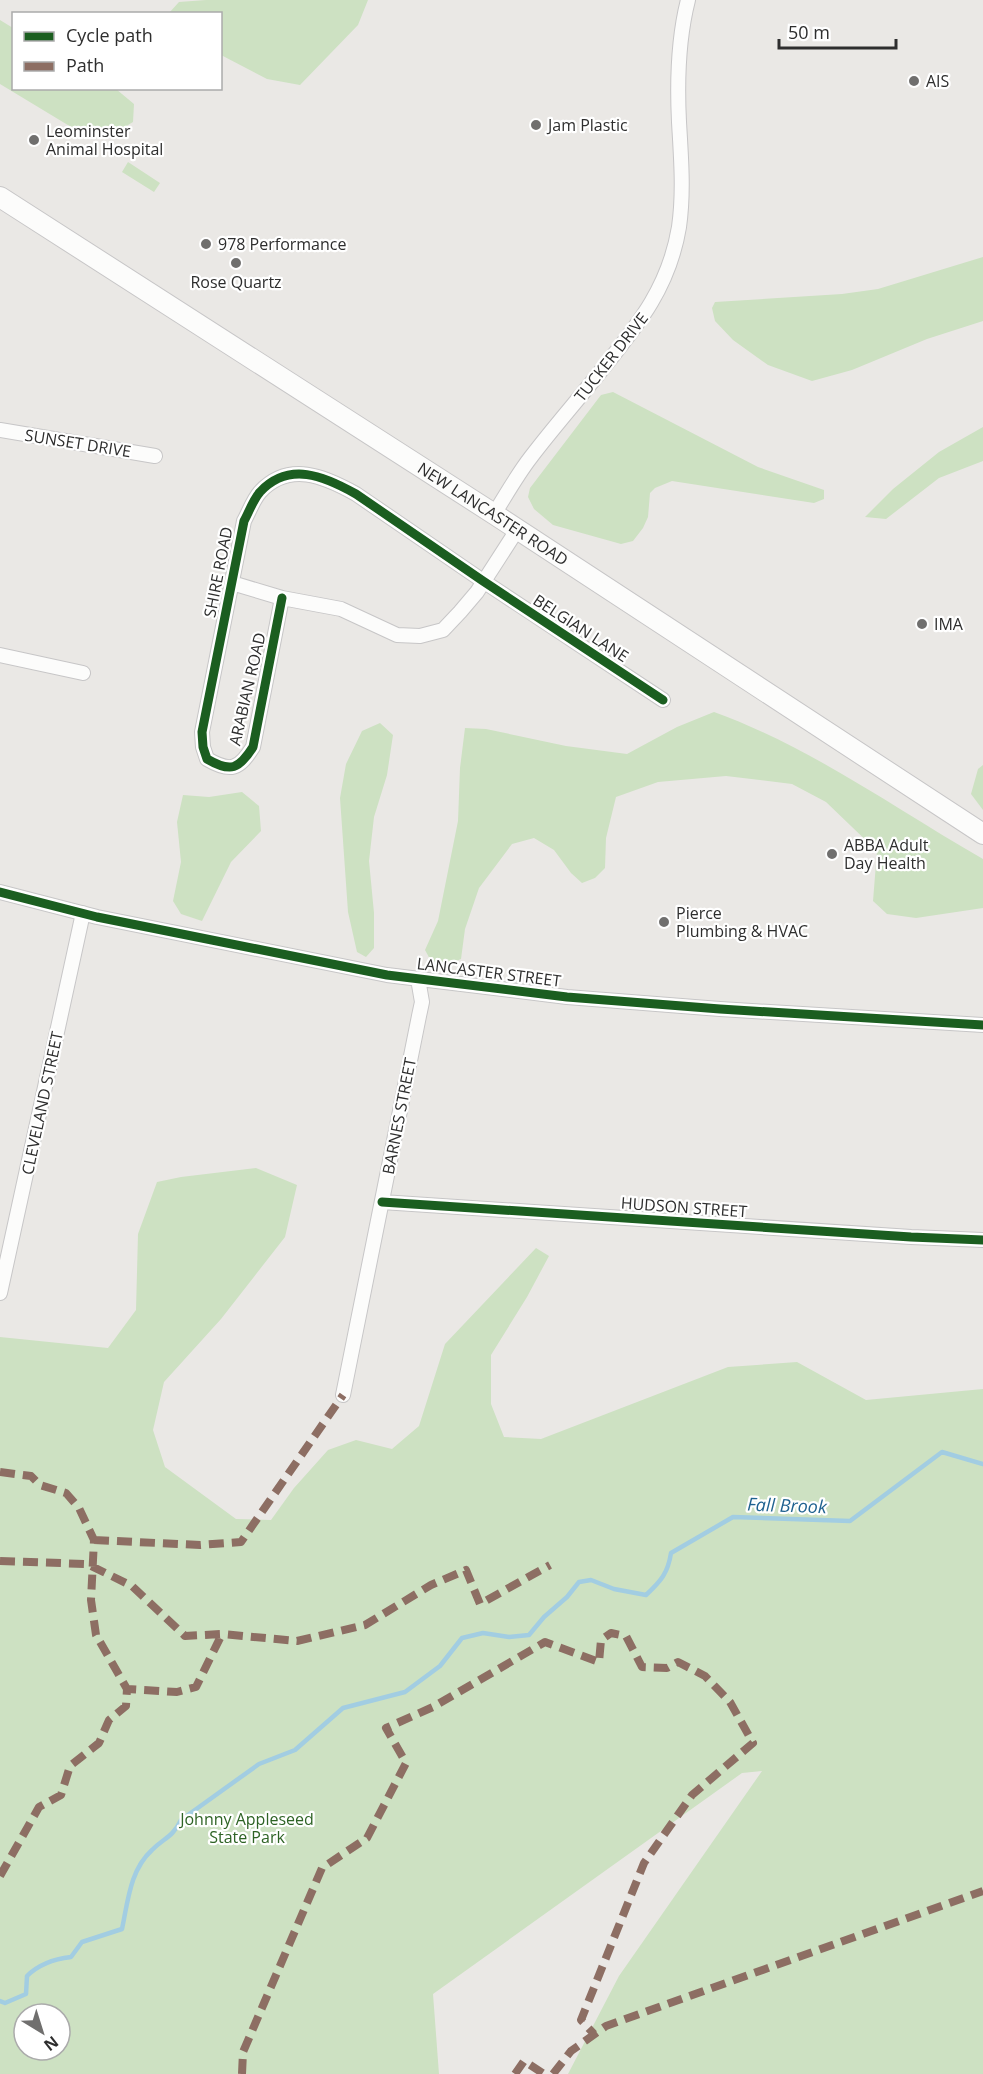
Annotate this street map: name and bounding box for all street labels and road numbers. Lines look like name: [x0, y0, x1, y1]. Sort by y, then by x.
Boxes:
street label: TUCKER DRIVE: [569, 308, 653, 406]
street label: SUNSET DRIVE: [23, 424, 133, 462]
street label: NEW LANCASTER ROAD: [414, 457, 573, 571]
street label: SHIRE ROAD: [198, 525, 238, 619]
street label: BELGIAN LANE: [529, 589, 633, 667]
street label: ARABIAN ROAD: [223, 630, 271, 748]
street label: LANCASTER STREET: [416, 952, 563, 992]
street label: CLEVELAND STREET: [16, 1029, 68, 1177]
street label: BARNES STREET: [377, 1056, 421, 1176]
street label: HUDSON STREET: [620, 1192, 748, 1222]

